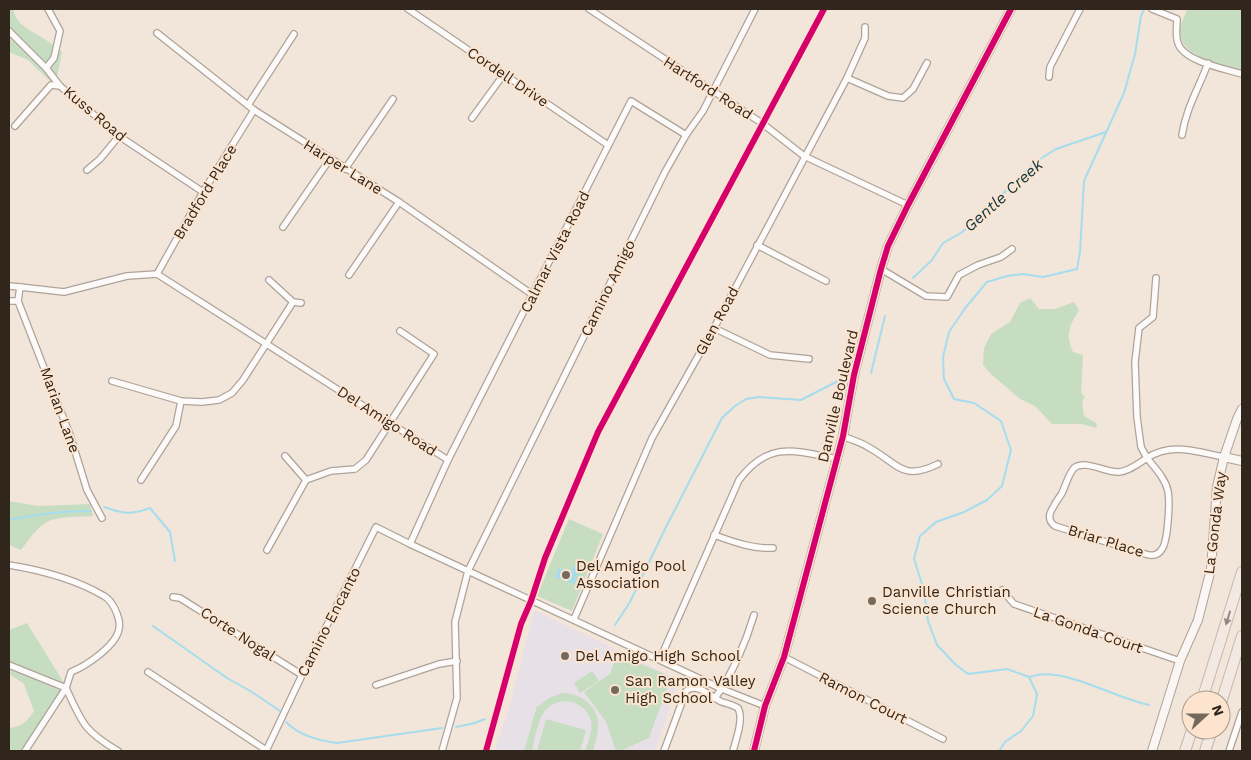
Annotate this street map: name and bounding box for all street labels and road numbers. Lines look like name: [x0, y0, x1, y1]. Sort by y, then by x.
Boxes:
street label: Cordell Drive: [464, 43, 552, 111]
street label: Hartford Road: [660, 52, 756, 124]
street label: Kuss Road: [60, 83, 130, 145]
street label: Harper Lane: [300, 136, 386, 198]
street label: Bradford Place: [169, 141, 241, 243]
street label: Calmar Vista Road: [516, 188, 594, 316]
street label: Camino Amigo: [577, 237, 639, 339]
street label: Glen Road: [691, 284, 743, 358]
street label: Danville Boulevard: [814, 328, 862, 464]
street label: Marian Lane: [36, 365, 84, 455]
street label: Del Amigo Road: [334, 382, 440, 460]
street label: La Gonda Way: [1200, 470, 1230, 575]
street label: Briar Place: [1066, 521, 1146, 561]
street label: Camino Encanto: [294, 564, 364, 680]
street label: Corte Nogal: [197, 603, 279, 665]
street label: La Gonda Court: [1031, 603, 1146, 657]
street label: Ramon Court: [816, 668, 911, 728]

